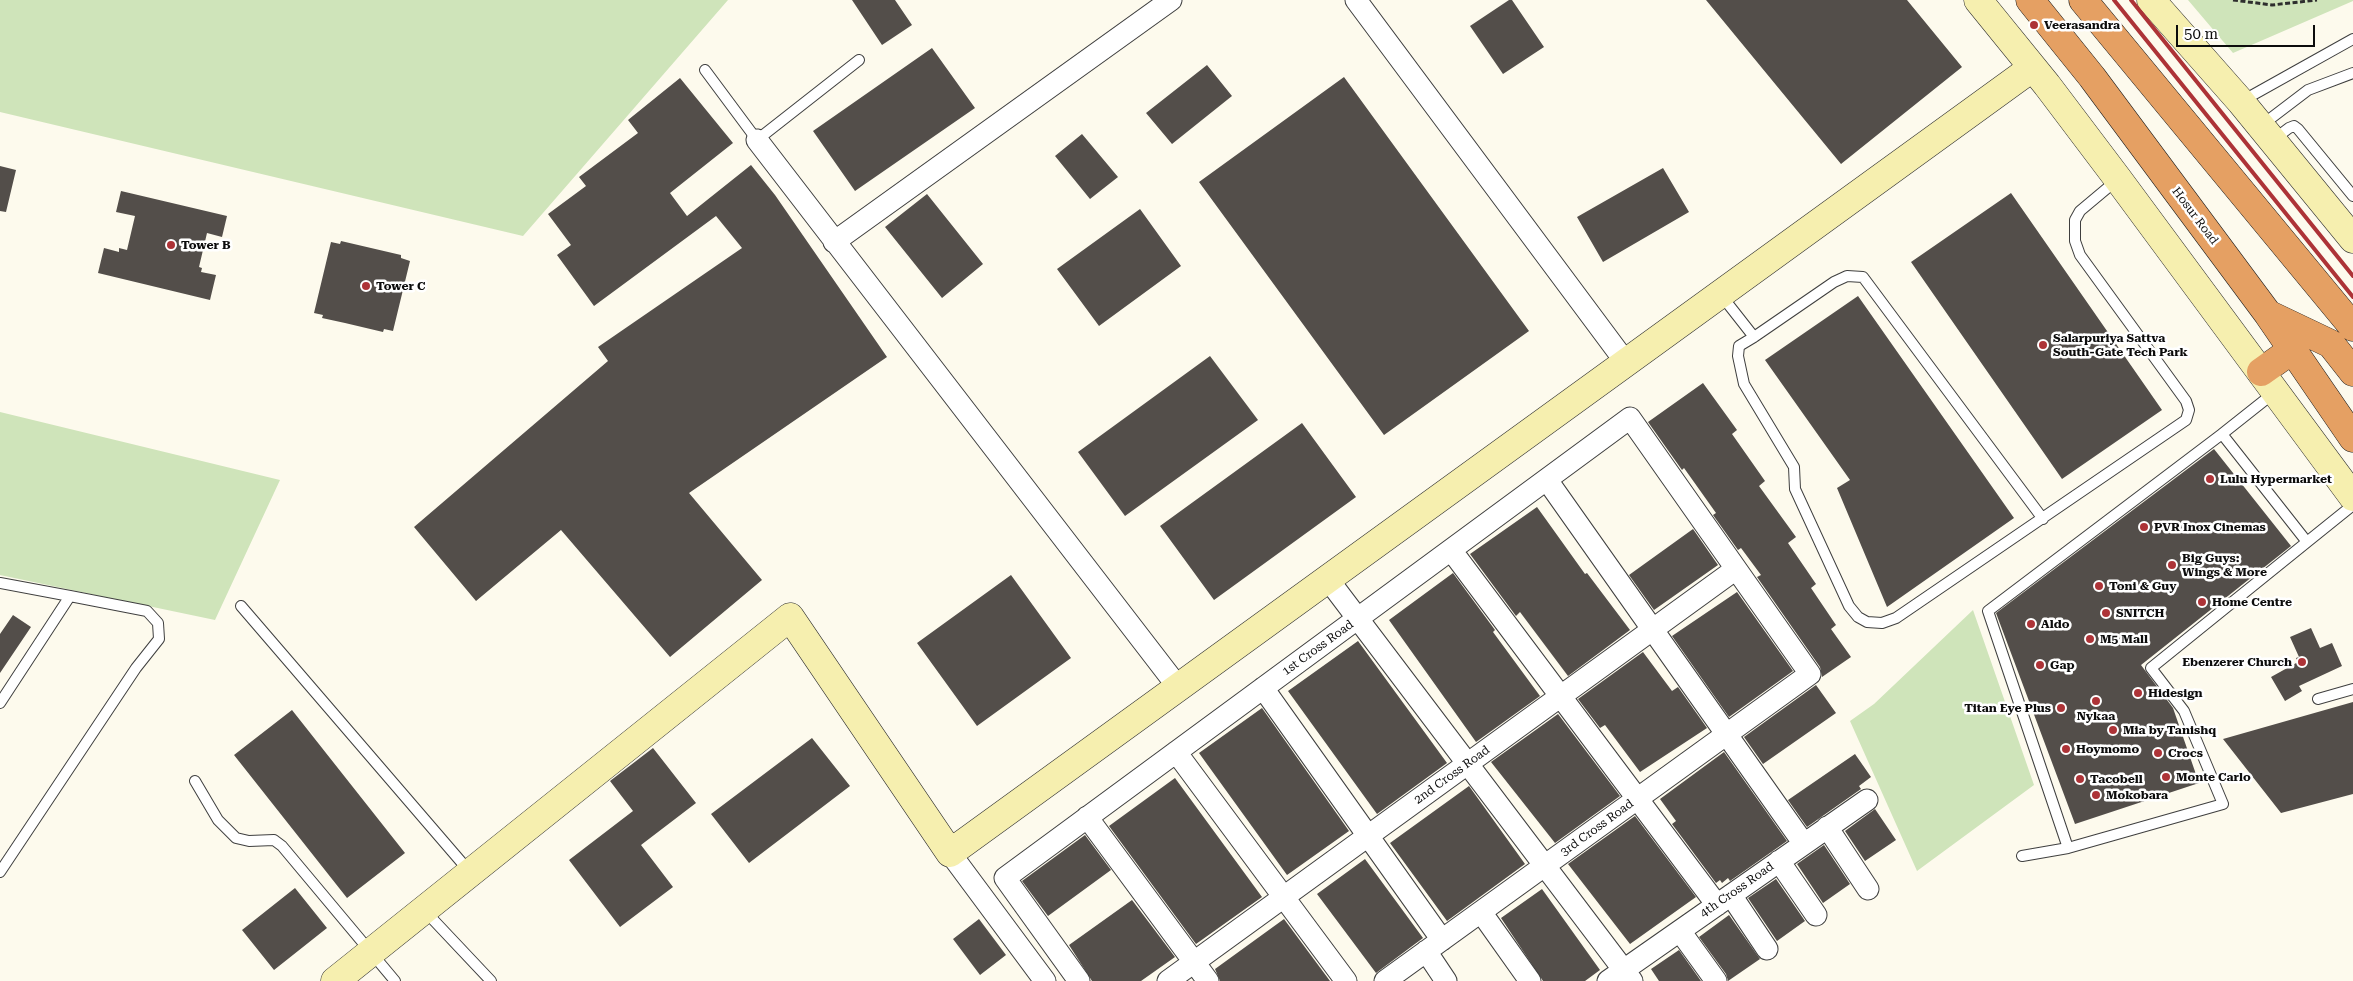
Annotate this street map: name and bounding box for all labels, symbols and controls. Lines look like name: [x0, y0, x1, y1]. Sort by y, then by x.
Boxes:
scale bar: [2178, 15, 2317, 47]
place label: Veerasandra: [2044, 18, 2120, 32]
marker: Veerasandra: [2028, 19, 2040, 31]
text: 50 m: [2184, 25, 2218, 43]
street label: Hosur Road: [2169, 185, 2221, 247]
place label: Tower B: [181, 238, 231, 252]
marker: Tower B: [165, 239, 177, 251]
place label: Tower C: [376, 279, 425, 293]
marker: Tower C: [360, 280, 372, 292]
place label: Salarpuriya Sattva South-Gate Tech Park: [2053, 331, 2188, 359]
marker: Salarpuriya Sattva South-Gate Tech Park: [2037, 339, 2049, 351]
place label: Lulu Hypermarket: [2220, 472, 2332, 486]
marker: Lulu Hypermarket: [2204, 473, 2216, 485]
place label: PVR Inox Cinemas: [2154, 520, 2266, 534]
marker: PVR Inox Cinemas: [2138, 521, 2150, 533]
place label: Big Guys: Wings & More: [2182, 551, 2267, 579]
marker: Big Guys: Wings & More: [2166, 559, 2178, 571]
place label: Toni & Guy: [2109, 579, 2176, 593]
marker: Toni & Guy: [2093, 580, 2105, 592]
place label: Home Centre: [2212, 595, 2292, 609]
marker: Home Centre: [2196, 596, 2208, 608]
place label: SNITCH: [2116, 606, 2164, 620]
marker: SNITCH: [2100, 607, 2112, 619]
street label: 1st Cross Road: [1280, 617, 1356, 679]
place label: Aldo: [2041, 617, 2069, 631]
marker: Aldo: [2025, 618, 2037, 630]
place label: M5 Mall: [2100, 632, 2148, 646]
marker: M5 Mall: [2084, 633, 2096, 645]
place label: Ebenzerer Church: [2182, 655, 2292, 669]
marker: Ebenzerer Church: [2296, 656, 2308, 668]
place label: Gap: [2050, 658, 2075, 672]
marker: Gap: [2034, 659, 2046, 671]
place label: Hidesign: [2148, 686, 2203, 700]
marker: Hidesign: [2132, 687, 2144, 699]
marker: Nykaa: [2090, 695, 2102, 707]
place label: Titan Eye Plus: [1964, 701, 2051, 715]
marker: Titan Eye Plus: [2055, 702, 2067, 714]
place label: Nykaa: [2077, 709, 2115, 723]
place label: Mia by Tanishq: [2123, 723, 2216, 737]
marker: Mia by Tanishq: [2107, 724, 2119, 736]
place label: Hoymomo: [2076, 742, 2139, 756]
street label: 2nd Cross Road: [1411, 743, 1493, 807]
marker: Hoymomo: [2060, 743, 2072, 755]
place label: Crocs: [2168, 746, 2203, 760]
marker: Crocs: [2152, 747, 2164, 759]
place label: Monte Carlo: [2176, 770, 2251, 784]
marker: Monte Carlo: [2160, 771, 2172, 783]
place label: Tacobell: [2090, 772, 2143, 786]
marker: Tacobell: [2074, 773, 2086, 785]
place label: Mokobara: [2106, 788, 2168, 802]
marker: Mokobara: [2090, 789, 2102, 801]
street label: 3rd Cross Road: [1558, 797, 1636, 859]
street label: 4th Cross Road: [1697, 859, 1777, 921]

